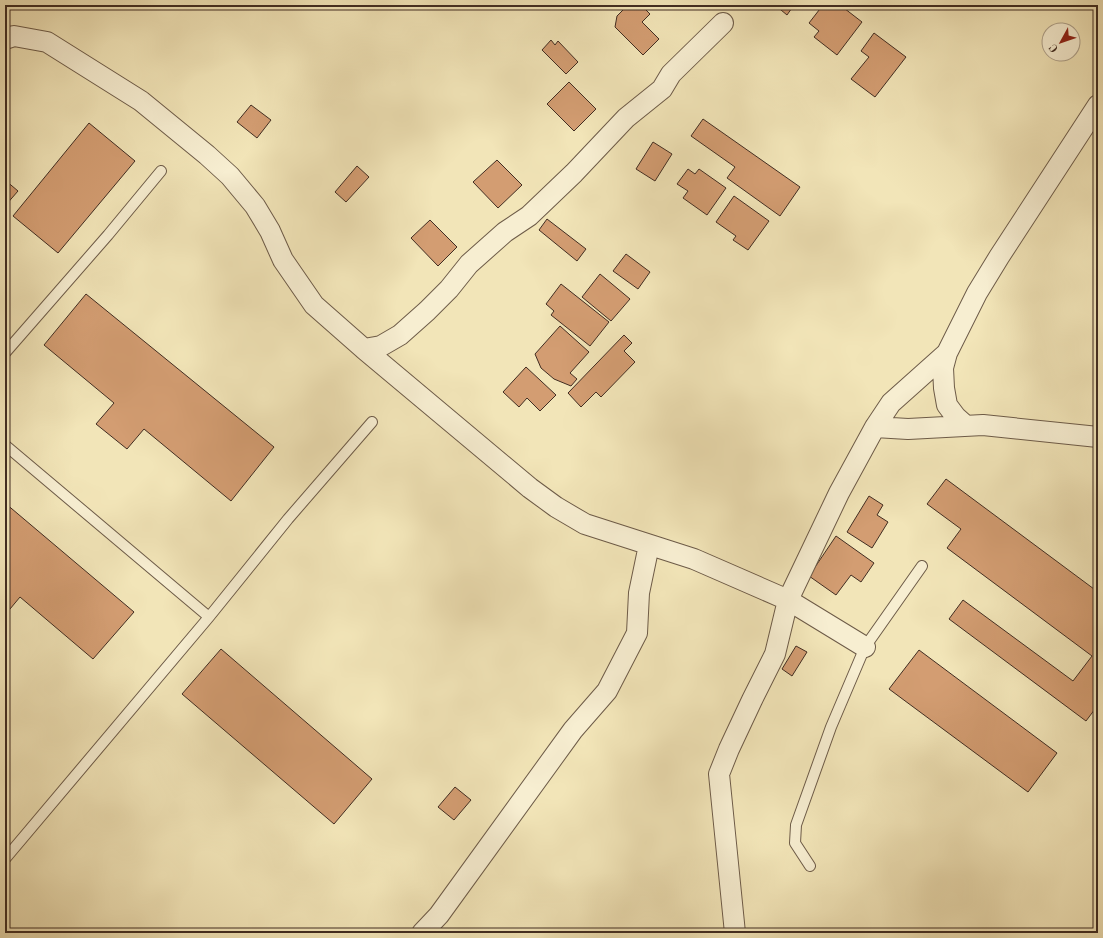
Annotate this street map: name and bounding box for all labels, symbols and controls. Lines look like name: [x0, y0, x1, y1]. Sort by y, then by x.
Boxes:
north arrow: [1041, 22, 1081, 62]
text: С: [1048, 41, 1061, 54]

